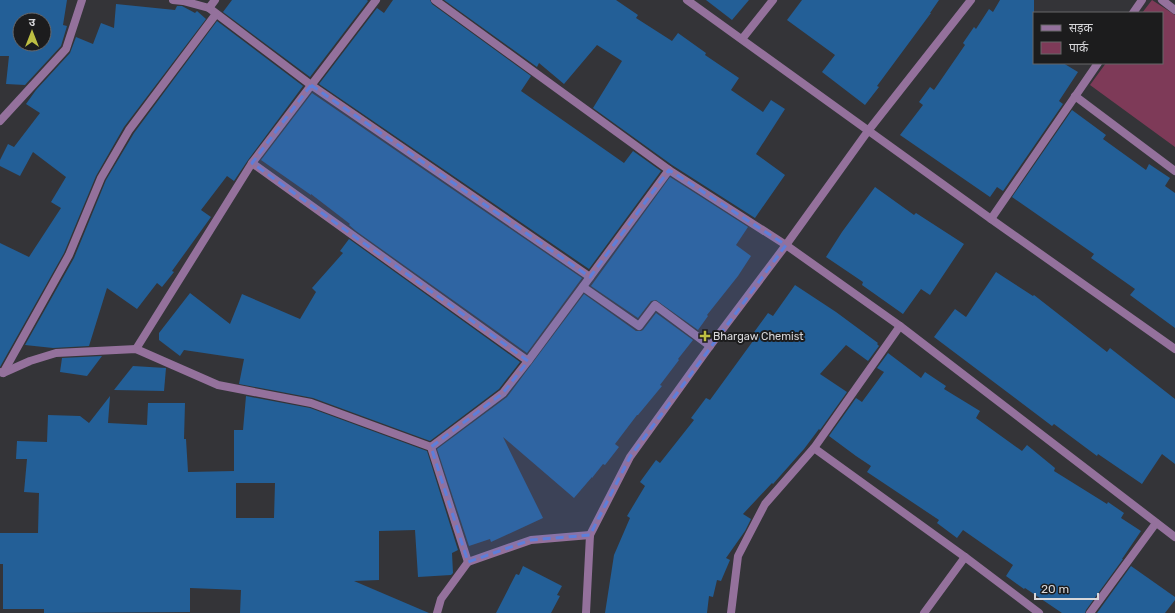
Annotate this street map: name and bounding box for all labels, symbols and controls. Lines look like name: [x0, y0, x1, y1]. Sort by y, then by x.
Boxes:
north arrow: [12, 12, 52, 52]
legend: [1033, 12, 1163, 64]
text: उ: [29, 16, 36, 29]
text: सड़क: [1069, 21, 1094, 35]
text: पार्क: [1069, 41, 1089, 55]
place label: Bhargaw Chemist: [713, 330, 804, 343]
marker: Bhargaw Chemist: [700, 331, 710, 341]
scale bar: [1035, 575, 1098, 601]
text: 20 m: [1041, 582, 1069, 596]

